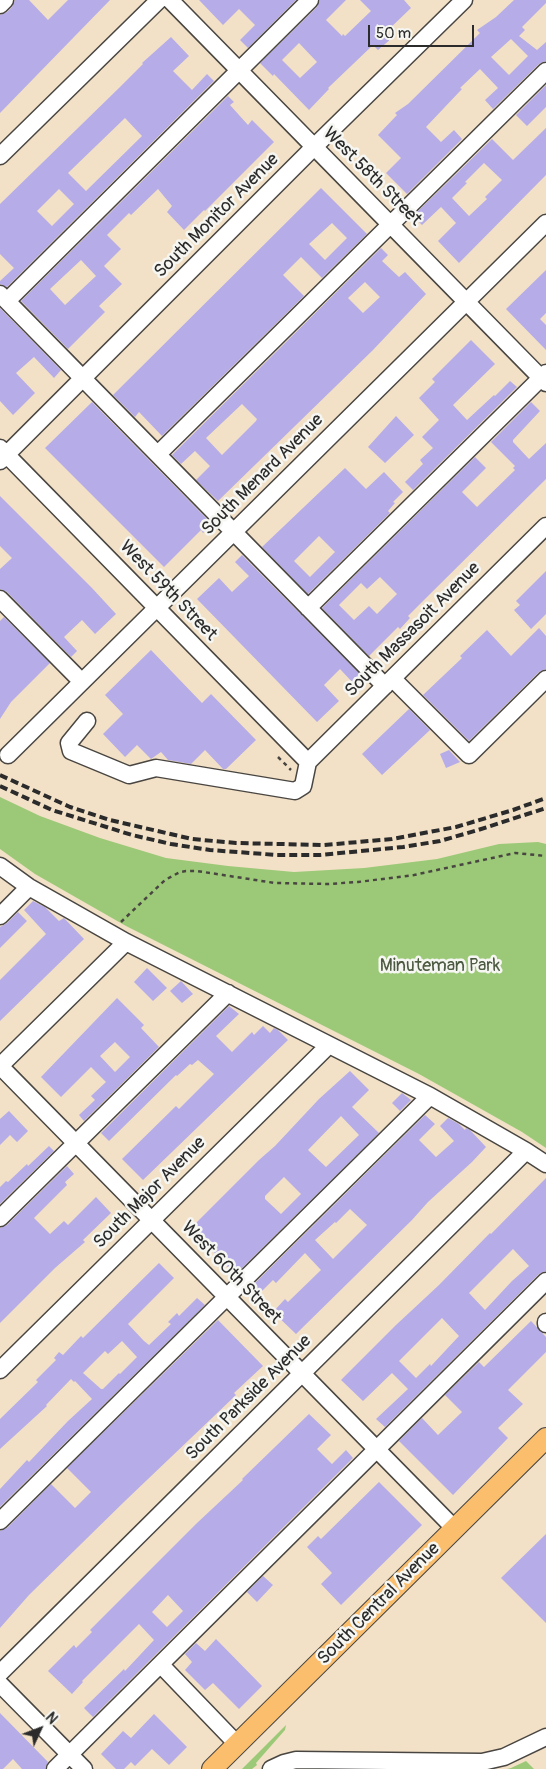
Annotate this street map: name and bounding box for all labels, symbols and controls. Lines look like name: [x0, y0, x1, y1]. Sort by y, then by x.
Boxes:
scale bar: [371, 15, 477, 47]
text: 50 m: [376, 24, 411, 43]
street label: West 58th Street: [318, 123, 426, 231]
street label: South Monitor Avenue: [150, 149, 284, 283]
street label: South Menard Avenue: [198, 410, 328, 540]
street label: West 59th Street: [115, 536, 221, 646]
street label: South Massasoit Avenue: [341, 558, 485, 702]
park label: Minuteman Park: [380, 955, 500, 977]
street label: South Major Avenue: [89, 1132, 211, 1254]
street label: West 60th Street: [176, 1217, 286, 1329]
street label: South Parkside Avenue: [182, 1331, 316, 1465]
street label: South Central Avenue: [313, 1538, 445, 1670]
north arrow: [15, 1704, 65, 1754]
text: N: [42, 1709, 61, 1728]

